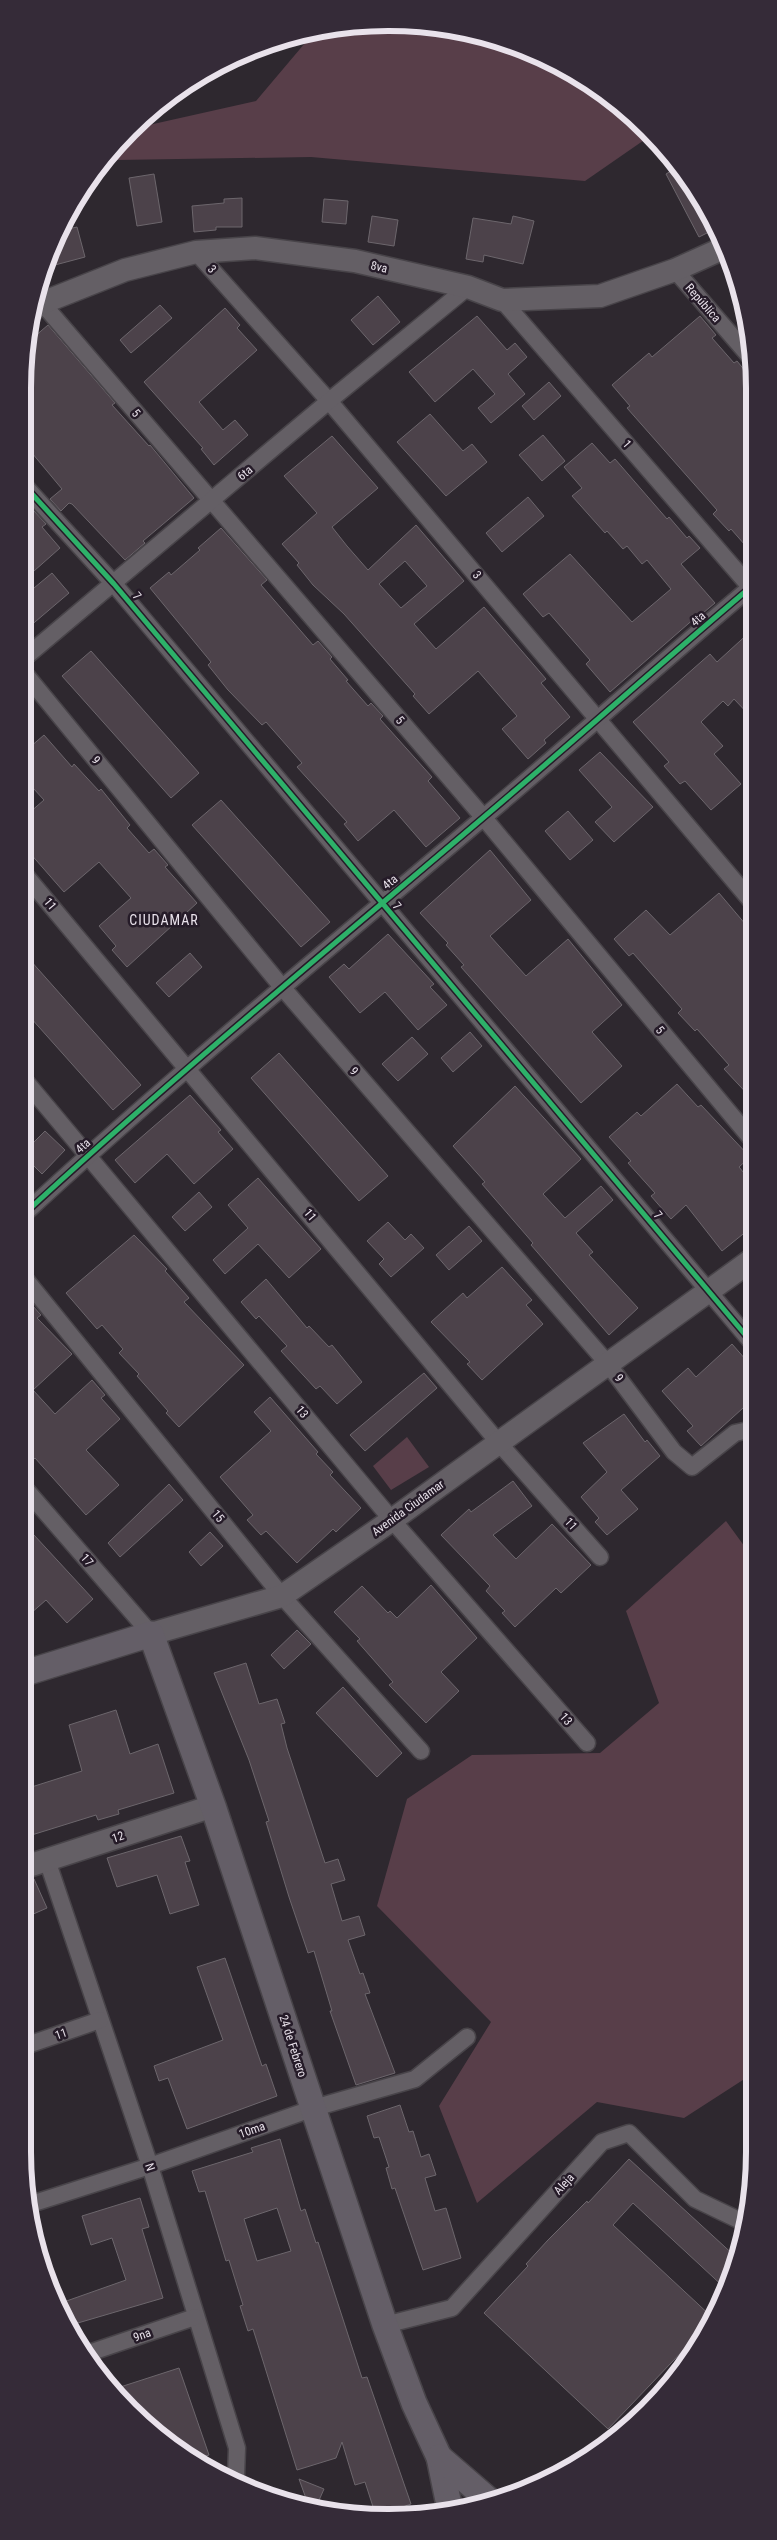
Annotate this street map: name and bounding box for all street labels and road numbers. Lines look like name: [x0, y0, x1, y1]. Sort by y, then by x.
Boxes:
street label: 8va: [369, 258, 389, 276]
street label: 3: [205, 262, 219, 276]
street label: República: [682, 281, 724, 325]
street label: 5: [129, 406, 143, 420]
street label: 1: [620, 437, 634, 451]
street label: 6ta: [235, 463, 256, 483]
street label: 3: [470, 568, 484, 582]
street label: 7: [130, 589, 144, 603]
street label: 4ta: [688, 609, 709, 629]
street label: 5: [393, 713, 407, 727]
street label: 9: [89, 753, 103, 767]
street label: 4ta: [380, 872, 401, 892]
street label: 11: [41, 895, 59, 913]
street label: 7: [390, 899, 404, 913]
street label: 5: [653, 1023, 667, 1037]
street label: 9: [347, 1064, 361, 1078]
street label: 4ta: [73, 1136, 94, 1156]
street label: 11: [301, 1206, 319, 1224]
street label: 7: [651, 1208, 665, 1222]
street label: 9: [612, 1371, 626, 1385]
street label: 13: [293, 1403, 311, 1421]
street label: Avenida Ciudamar: [369, 1477, 447, 1539]
street label: 15: [209, 1507, 227, 1525]
street label: 11: [562, 1515, 580, 1533]
street label: 17: [78, 1551, 96, 1569]
street label: 13: [557, 1710, 575, 1728]
street label: 12: [110, 1828, 126, 1845]
street label: 24 de Febrero: [276, 2013, 310, 2079]
street label: 11: [53, 2025, 69, 2043]
street label: 10ma: [237, 2119, 267, 2141]
street label: N: [142, 2161, 158, 2173]
street label: Aleja: [551, 2170, 577, 2198]
street label: 9na: [131, 2325, 153, 2344]

